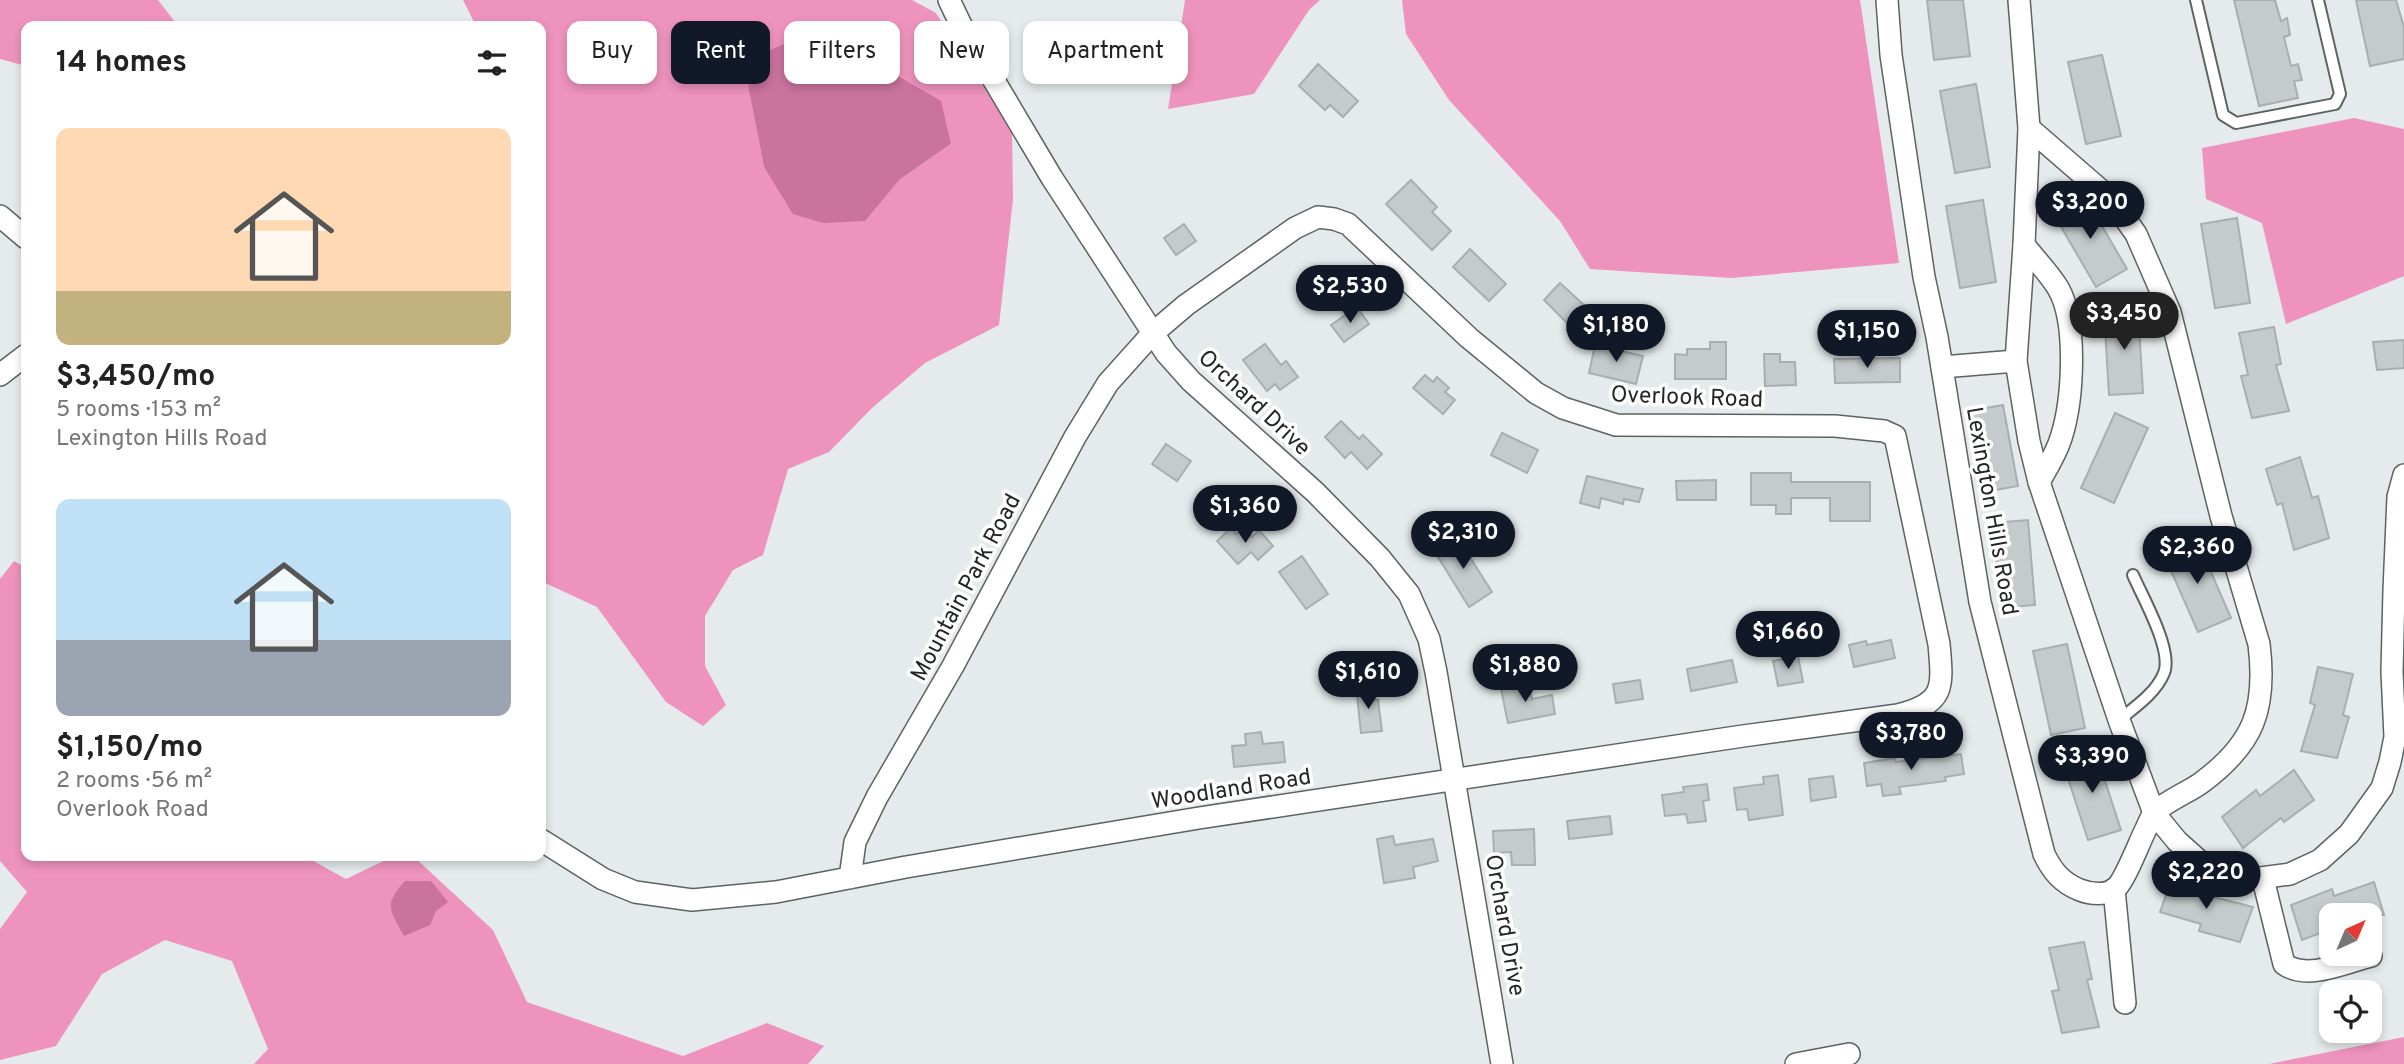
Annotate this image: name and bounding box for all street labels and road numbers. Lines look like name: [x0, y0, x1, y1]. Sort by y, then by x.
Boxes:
street label: Orchard Drive: [1191, 344, 1316, 463]
street label: Overlook Road: [1610, 381, 1764, 416]
street label: Lexington Hills Road: [1958, 405, 2023, 618]
street label: Mountain Park Road: [906, 490, 1029, 687]
street label: Woodland Road: [1149, 764, 1313, 817]
street label: Orchard Drive: [1477, 852, 1530, 999]

